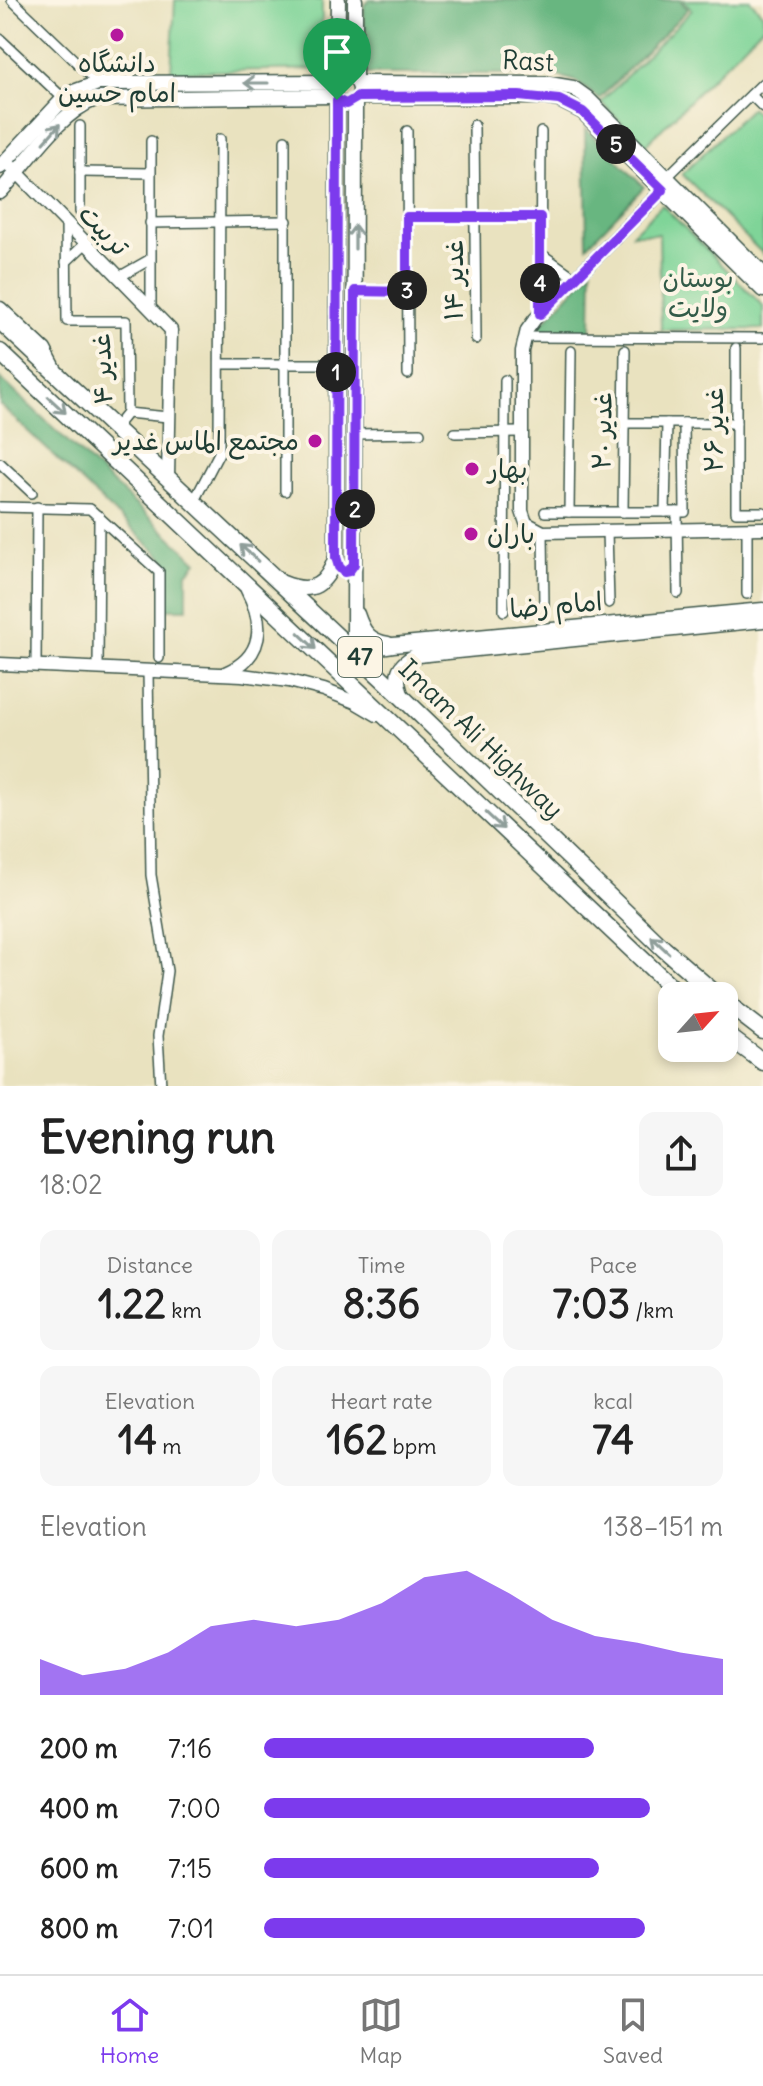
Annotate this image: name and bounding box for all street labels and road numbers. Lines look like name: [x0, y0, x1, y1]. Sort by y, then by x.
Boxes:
street label: Rast: [501, 43, 555, 78]
street label: تربیت: [72, 197, 137, 263]
street label: غدیر ۱۴: [437, 240, 470, 320]
street label: غدیر ۴: [84, 333, 119, 405]
street label: غدیر ۲۶: [697, 387, 730, 473]
street label: غدیر ۲۰: [584, 392, 619, 470]
street label: امام رضا: [508, 584, 604, 629]
road number: 47: [338, 637, 382, 677]
street label: Imam Ali Highway: [392, 652, 571, 826]

